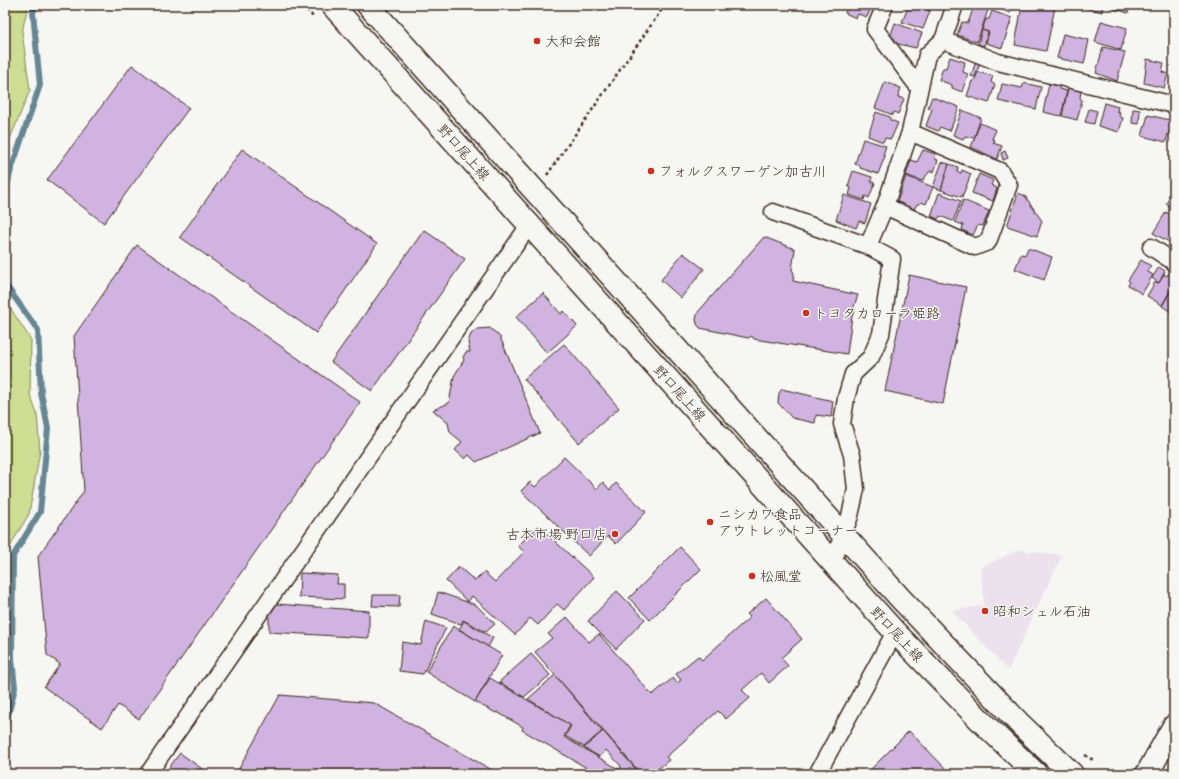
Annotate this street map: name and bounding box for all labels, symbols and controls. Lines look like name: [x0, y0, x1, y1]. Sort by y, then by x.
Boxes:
place label: 大和会館: [545, 33, 601, 50]
marker: 大和会館: [532, 36, 542, 46]
street label: 野口尾上線: [434, 121, 493, 184]
place label: フォルクスワーゲン加古川: [659, 163, 827, 180]
marker: フォルクスワーゲン加古川: [646, 166, 656, 176]
place label: トヨタカローラ姫路: [814, 305, 940, 322]
marker: トヨタカローラ姫路: [801, 308, 811, 318]
street label: 野口尾上線: [650, 362, 709, 425]
place label: ニシカワ食品 アウトレットコーナー: [718, 506, 859, 539]
marker: ニシカワ食品 アウトレットコーナー: [705, 517, 715, 527]
place label: 古本市場 野口店: [506, 526, 607, 543]
marker: 古本市場 野口店: [610, 529, 620, 539]
place label: 松風堂: [760, 568, 802, 585]
marker: 松風堂: [747, 571, 757, 581]
street label: 野口尾上線: [867, 603, 927, 666]
place label: 昭和シェル石油: [993, 603, 1091, 620]
marker: 昭和シェル石油: [980, 606, 990, 616]

